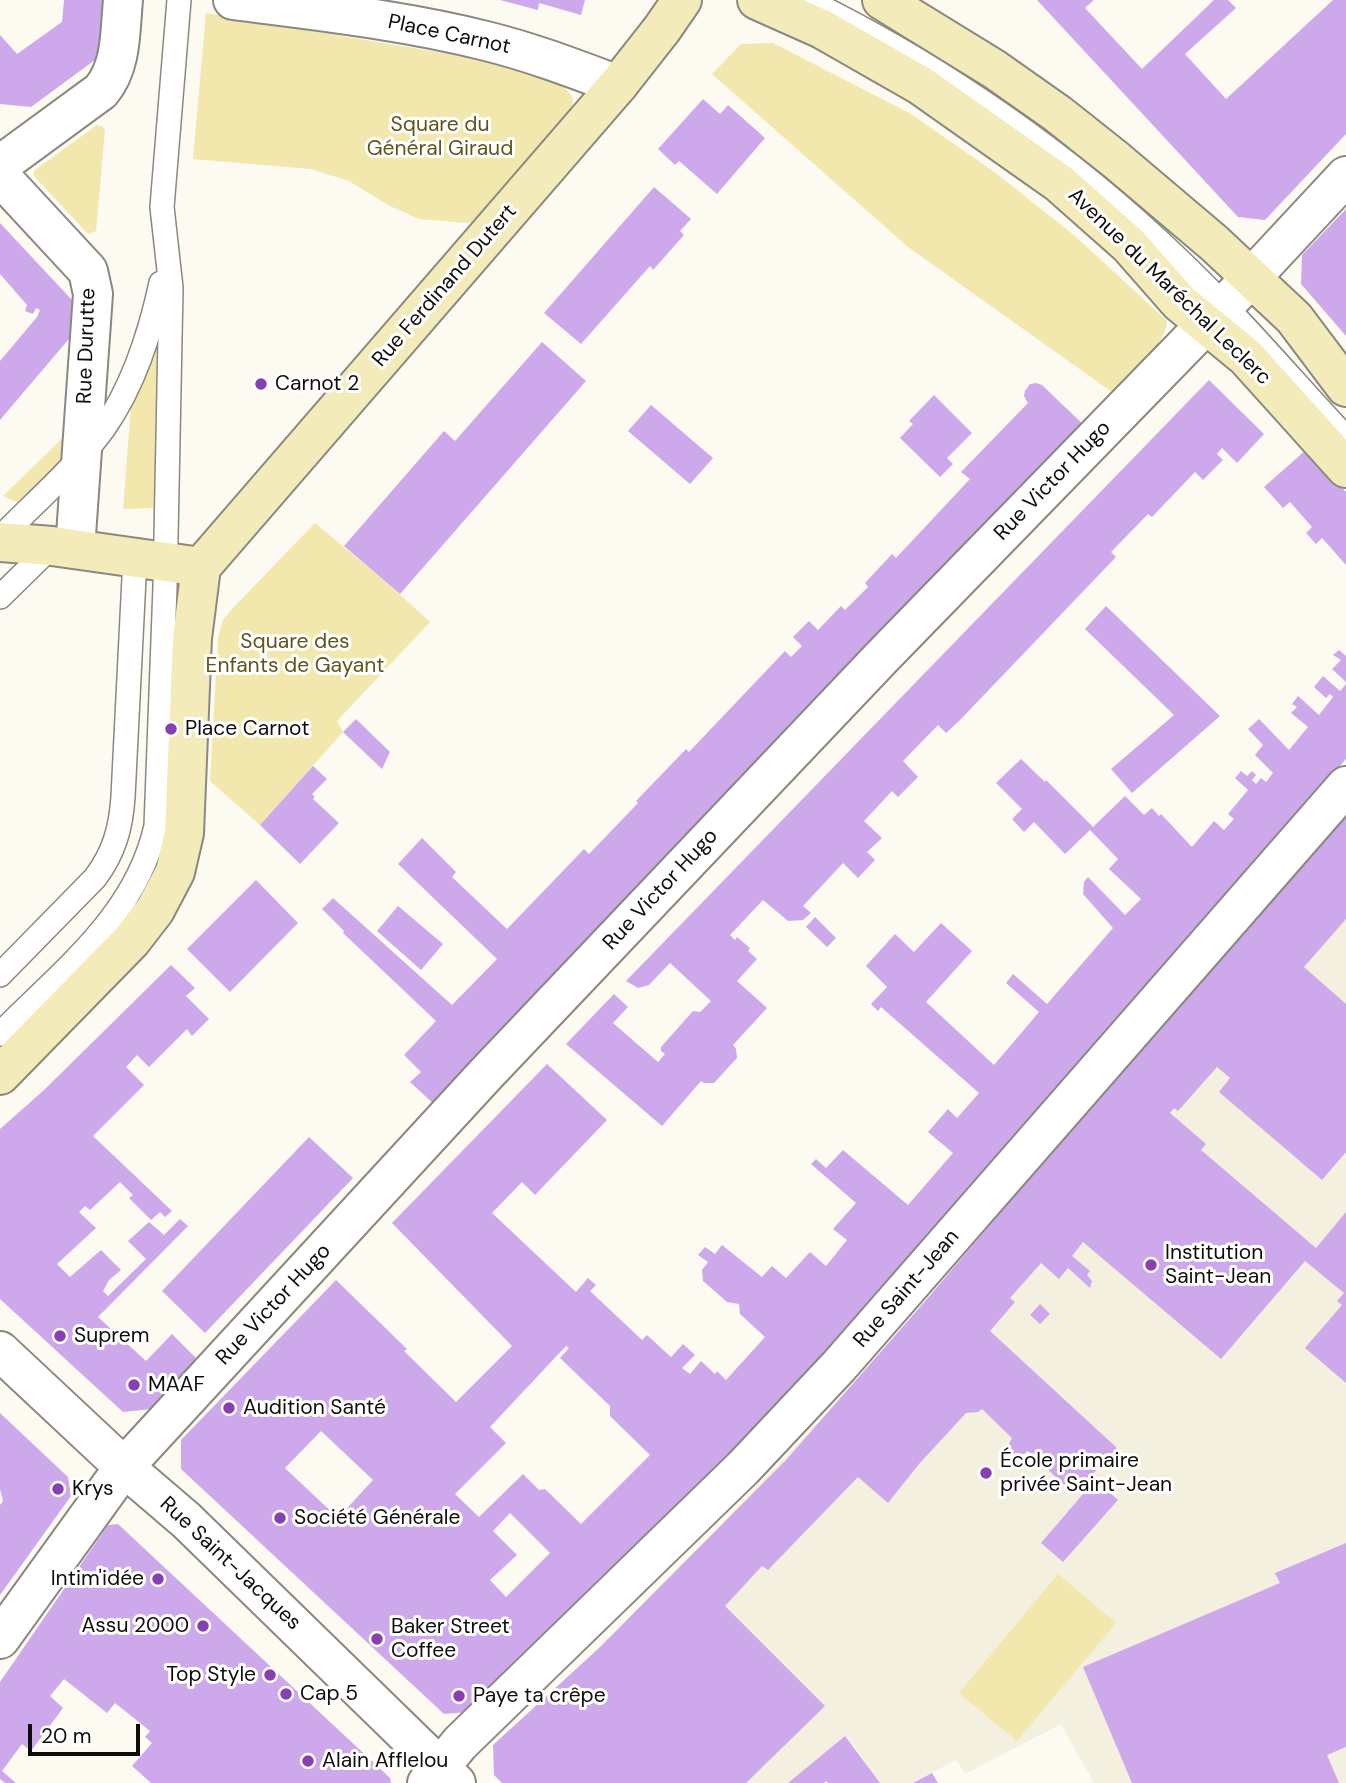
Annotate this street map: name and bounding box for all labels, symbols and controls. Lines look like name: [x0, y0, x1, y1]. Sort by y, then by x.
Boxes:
street label: Place Carnot: [386, 10, 512, 60]
park label: Square du Général Giraud: [367, 112, 513, 162]
street label: Avenue du Maréchal Leclerc: [1062, 183, 1276, 391]
street label: Rue Ferdinand Dutert: [368, 200, 522, 372]
street label: Rue Durutte: [72, 287, 102, 405]
place label: Carnot 2: [275, 371, 359, 397]
marker: Carnot 2: [253, 376, 269, 392]
street label: Rue Victor Hugo: [990, 416, 1116, 546]
park label: Square des Enfants de Gayant: [206, 629, 384, 679]
place label: Place Carnot: [185, 716, 309, 742]
marker: Place Carnot: [163, 721, 179, 737]
street label: Rue Victor Hugo: [598, 824, 724, 956]
street label: Rue Saint-Jean: [849, 1225, 965, 1353]
street label: Rue Victor Hugo: [211, 1239, 337, 1371]
place label: Institution Saint-Jean: [1165, 1240, 1271, 1290]
marker: Institution Saint-Jean: [1143, 1257, 1159, 1273]
place label: Suprem: [74, 1323, 149, 1349]
marker: Suprem: [52, 1328, 68, 1344]
place label: MAAF: [148, 1372, 205, 1398]
marker: MAAF: [126, 1377, 142, 1393]
place label: Audition Santé: [243, 1395, 386, 1421]
marker: Audition Santé: [221, 1400, 237, 1416]
place label: École primaire privée Saint-Jean: [1000, 1448, 1172, 1498]
marker: École primaire privée Saint-Jean: [978, 1465, 994, 1481]
place label: Krys: [72, 1476, 114, 1502]
marker: Krys: [50, 1481, 66, 1497]
street label: Rue Saint-Jacques: [154, 1492, 306, 1636]
place label: Société Générale: [294, 1505, 460, 1531]
marker: Société Générale: [272, 1510, 288, 1526]
place label: Intim'idée: [51, 1566, 144, 1592]
marker: Intim'idée: [150, 1571, 166, 1587]
place label: Assu 2000: [81, 1613, 189, 1639]
place label: Baker Street Coffee: [391, 1614, 510, 1664]
marker: Assu 2000: [195, 1618, 211, 1634]
marker: Baker Street Coffee: [369, 1631, 385, 1647]
place label: Top Style: [166, 1662, 256, 1688]
marker: Top Style: [262, 1667, 278, 1683]
place label: Cap 5: [300, 1681, 358, 1707]
place label: Paye ta crêpe: [473, 1683, 606, 1709]
marker: Cap 5: [278, 1686, 294, 1702]
marker: Paye ta crêpe: [451, 1688, 467, 1704]
scale bar: [32, 1710, 144, 1754]
text: 20 m: [41, 1722, 92, 1750]
place label: Alain Afflelou: [322, 1748, 448, 1774]
marker: Alain Afflelou: [300, 1753, 316, 1769]

